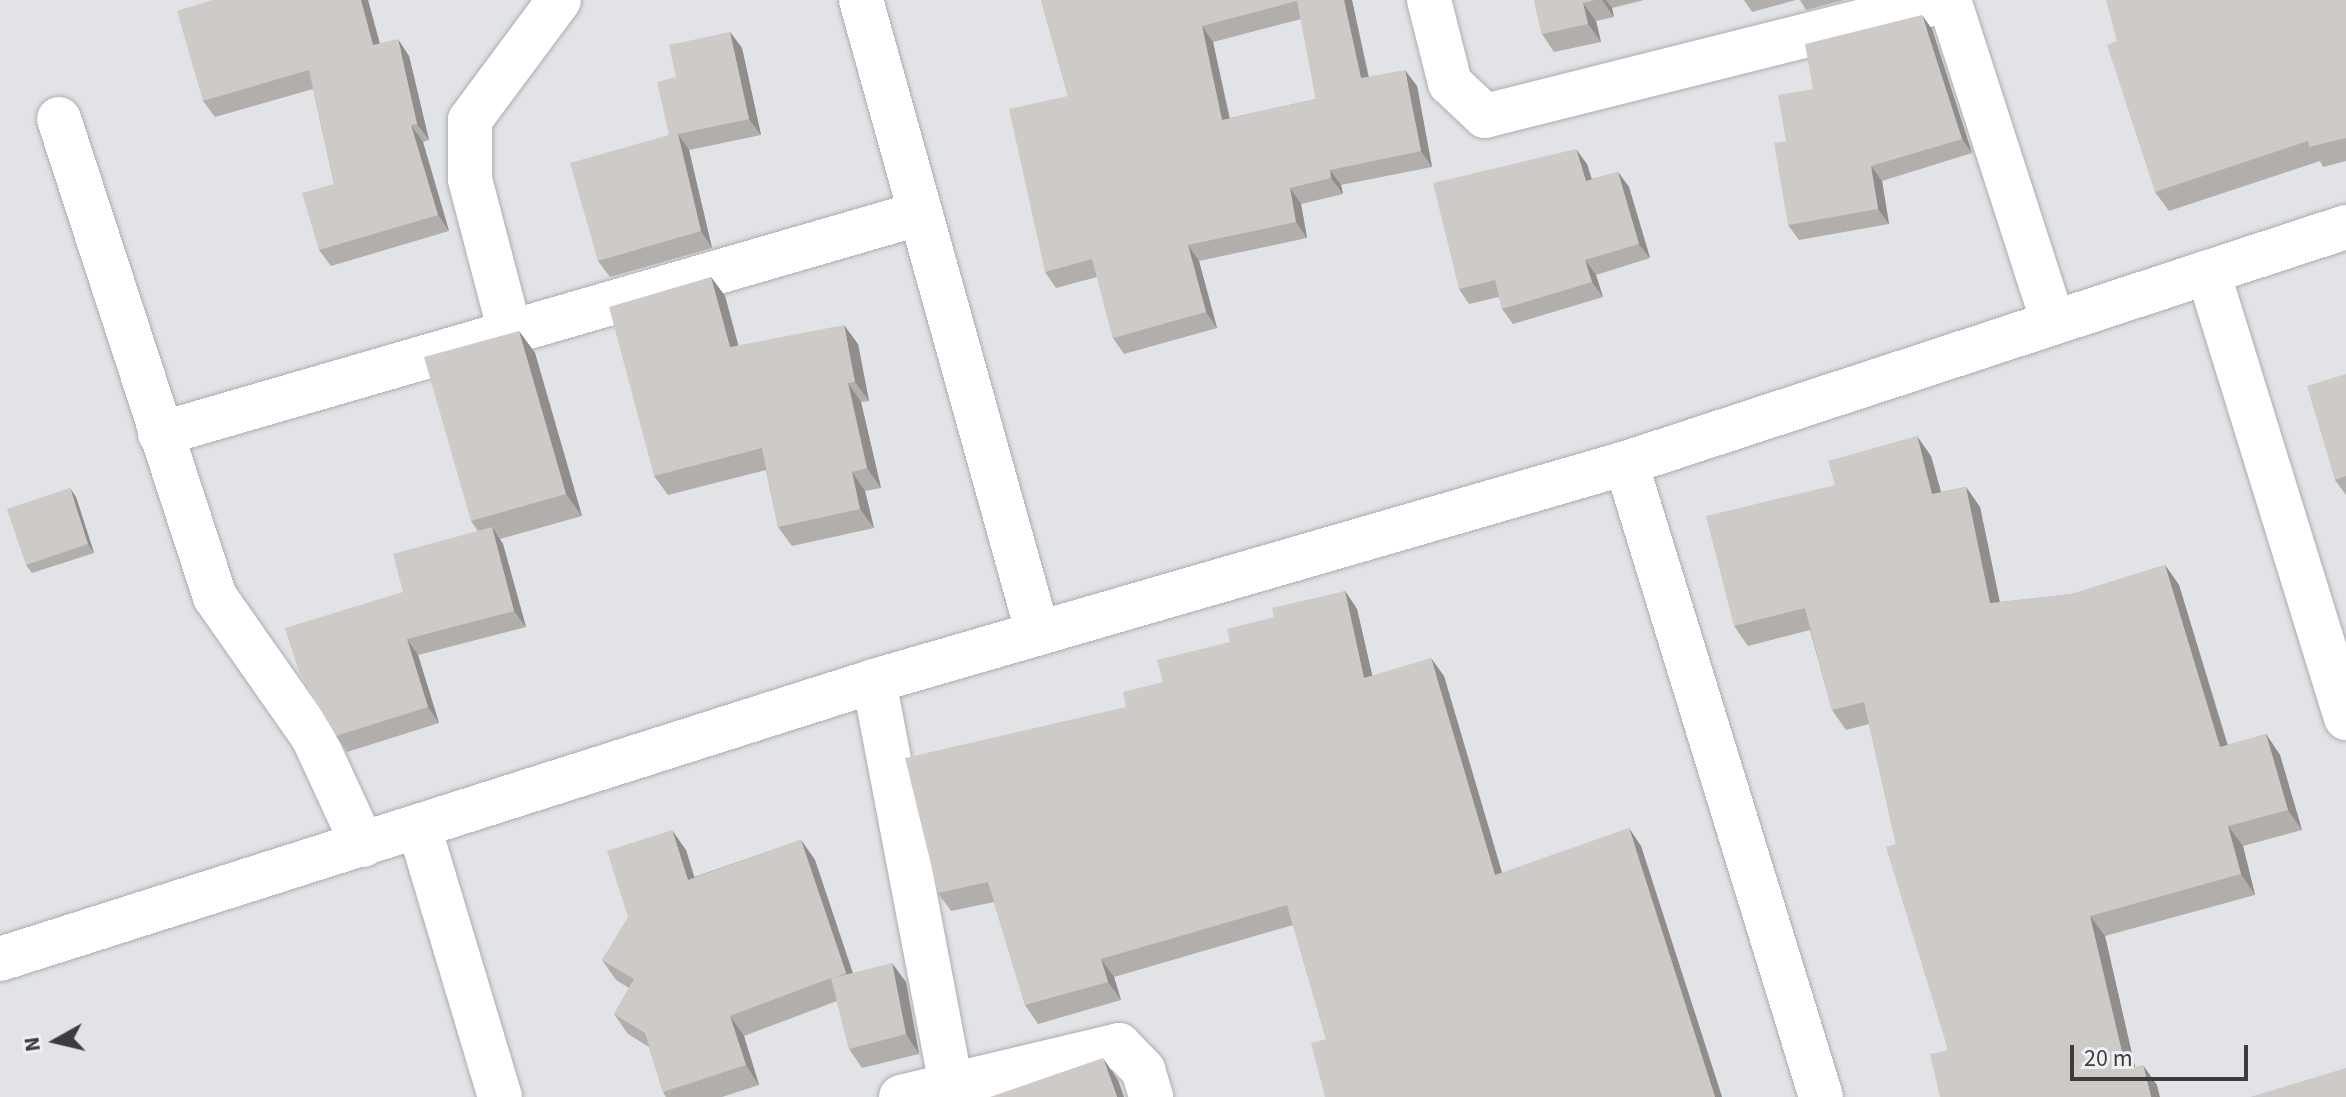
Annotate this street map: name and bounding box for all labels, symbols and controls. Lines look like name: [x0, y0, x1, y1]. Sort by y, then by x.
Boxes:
north arrow: [16, 1001, 96, 1081]
scale bar: [2074, 1029, 2252, 1079]
text: N: [15, 1035, 49, 1054]
text: 20 m: [2084, 1041, 2133, 1076]

